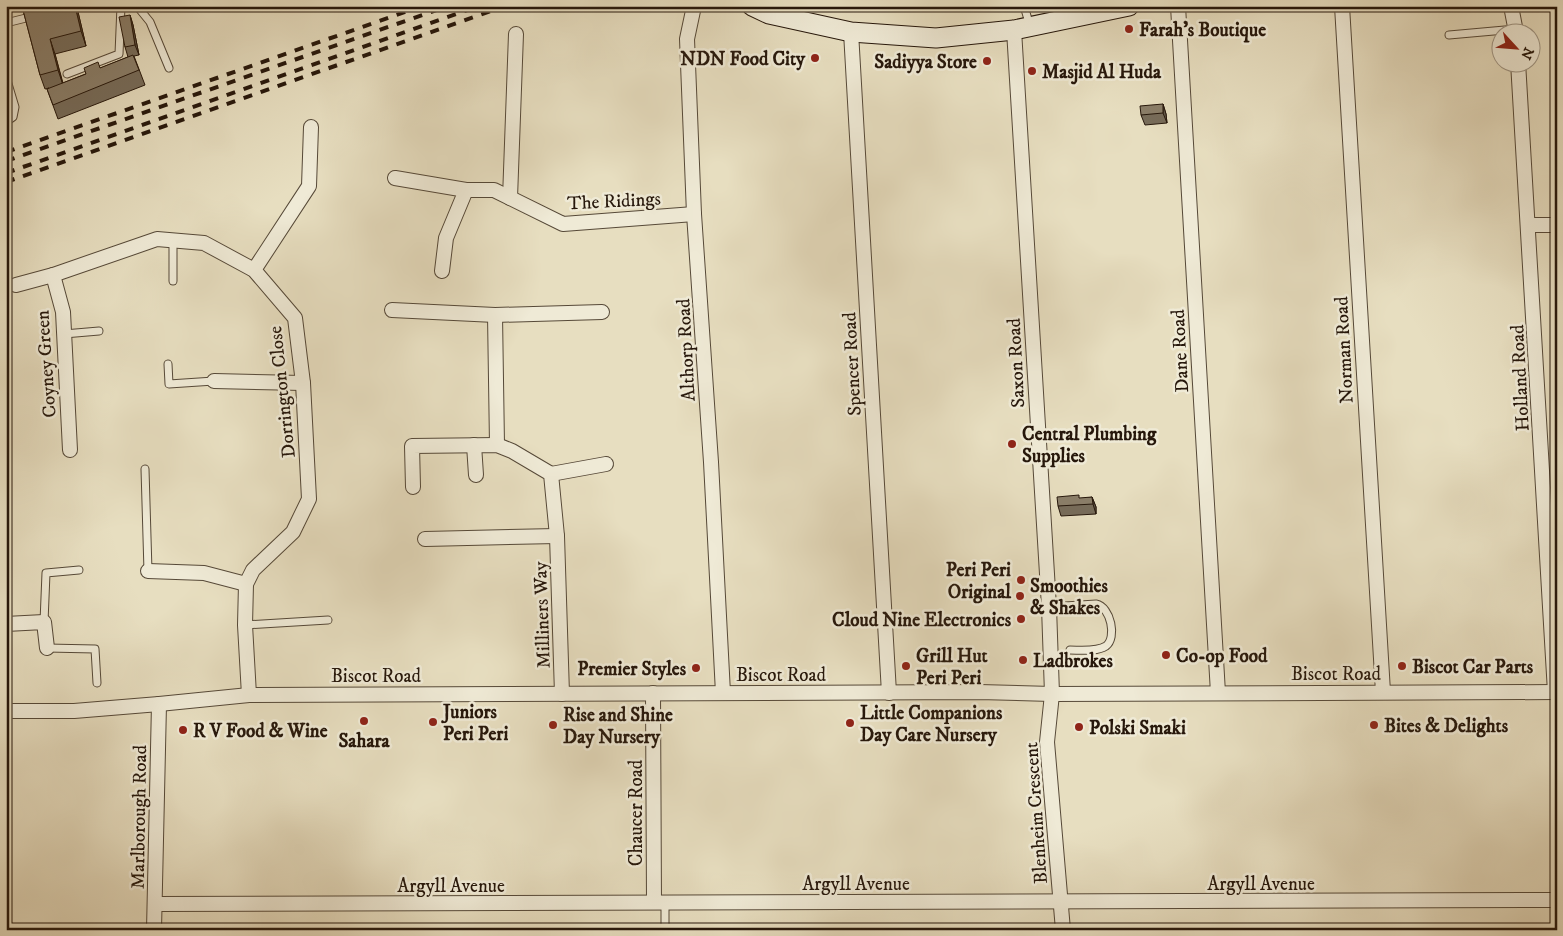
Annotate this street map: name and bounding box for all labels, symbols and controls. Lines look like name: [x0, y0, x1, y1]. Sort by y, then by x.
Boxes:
place label: Farah's Boutique: [1139, 19, 1266, 43]
north arrow: [1490, 22, 1540, 72]
marker: Farah's Boutique: [1123, 23, 1135, 35]
text: N: [1516, 44, 1537, 63]
place label: NDN Food City: [680, 48, 806, 71]
place label: Sadiyya Store: [874, 51, 977, 74]
marker: NDN Food City: [809, 52, 821, 64]
marker: Sadiyya Store: [981, 55, 993, 67]
place label: Masjid Al Huda: [1042, 61, 1162, 85]
marker: Masjid Al Huda: [1026, 65, 1038, 77]
street label: The Ridings: [567, 188, 661, 215]
street label: Norman Road: [1330, 295, 1359, 404]
street label: Althorp Road: [672, 297, 701, 402]
street label: Dane Road: [1167, 308, 1194, 393]
street label: Coyney Green: [31, 309, 62, 418]
street label: Spencer Road: [838, 311, 867, 416]
street label: Saxon Road: [1003, 317, 1030, 408]
street label: Holland Road: [1506, 323, 1535, 432]
street label: Dorrington Close: [264, 325, 301, 459]
place label: Central Plumbing Supplies: [1022, 423, 1157, 468]
marker: Central Plumbing Supplies: [1006, 438, 1018, 450]
place label: Peri Peri Original: [946, 559, 1011, 604]
street label: Milliners Way: [529, 560, 556, 669]
marker: Peri Peri Original: [1015, 574, 1027, 586]
place label: Smoothies & Shakes: [1030, 575, 1108, 620]
marker: Smoothies & Shakes: [1014, 590, 1026, 602]
place label: Cloud Nine Electronics: [832, 609, 1012, 632]
marker: Cloud Nine Electronics: [1015, 613, 1027, 625]
place label: Grill Hut Peri Peri: [916, 645, 989, 690]
place label: Co-op Food: [1176, 645, 1268, 668]
marker: Co-op Food: [1160, 649, 1172, 661]
place label: Ladbrokes: [1033, 650, 1113, 673]
marker: Ladbrokes: [1017, 654, 1029, 666]
place label: Biscot Car Parts: [1412, 656, 1534, 679]
place label: Premier Styles: [577, 658, 687, 681]
marker: Grill Hut Peri Peri: [900, 660, 912, 672]
marker: Biscot Car Parts: [1396, 660, 1408, 672]
marker: Premier Styles: [690, 662, 702, 674]
street label: Biscot Road: [1291, 663, 1382, 686]
street label: Biscot Road: [736, 664, 827, 687]
street label: Biscot Road: [331, 665, 422, 688]
place label: Juniors Peri Peri: [441, 701, 508, 746]
place label: Little Companions Day Care Nursery: [860, 702, 1003, 747]
place label: Rise and Shine Day Nursery: [563, 704, 673, 749]
marker: Sahara: [358, 715, 370, 727]
place label: Bites & Delights: [1384, 715, 1509, 738]
marker: Juniors Peri Peri: [427, 716, 439, 728]
marker: Little Companions Day Care Nursery: [844, 717, 856, 729]
place label: Polski Smaki: [1089, 717, 1186, 740]
marker: Rise and Shine Day Nursery: [547, 719, 559, 731]
marker: Bites & Delights: [1368, 719, 1380, 731]
place label: R V Food & Wine: [193, 720, 328, 743]
marker: Polski Smaki: [1073, 721, 1085, 733]
marker: R V Food & Wine: [177, 724, 189, 736]
place label: Sahara: [338, 730, 391, 753]
street label: Blenheim Crescent: [1020, 741, 1053, 885]
street label: Marlborough Road: [127, 744, 152, 889]
street label: Chaucer Road: [625, 759, 648, 866]
street label: Argyll Avenue: [802, 873, 910, 896]
street label: Argyll Avenue: [1207, 873, 1315, 896]
street label: Argyll Avenue: [397, 875, 505, 898]

